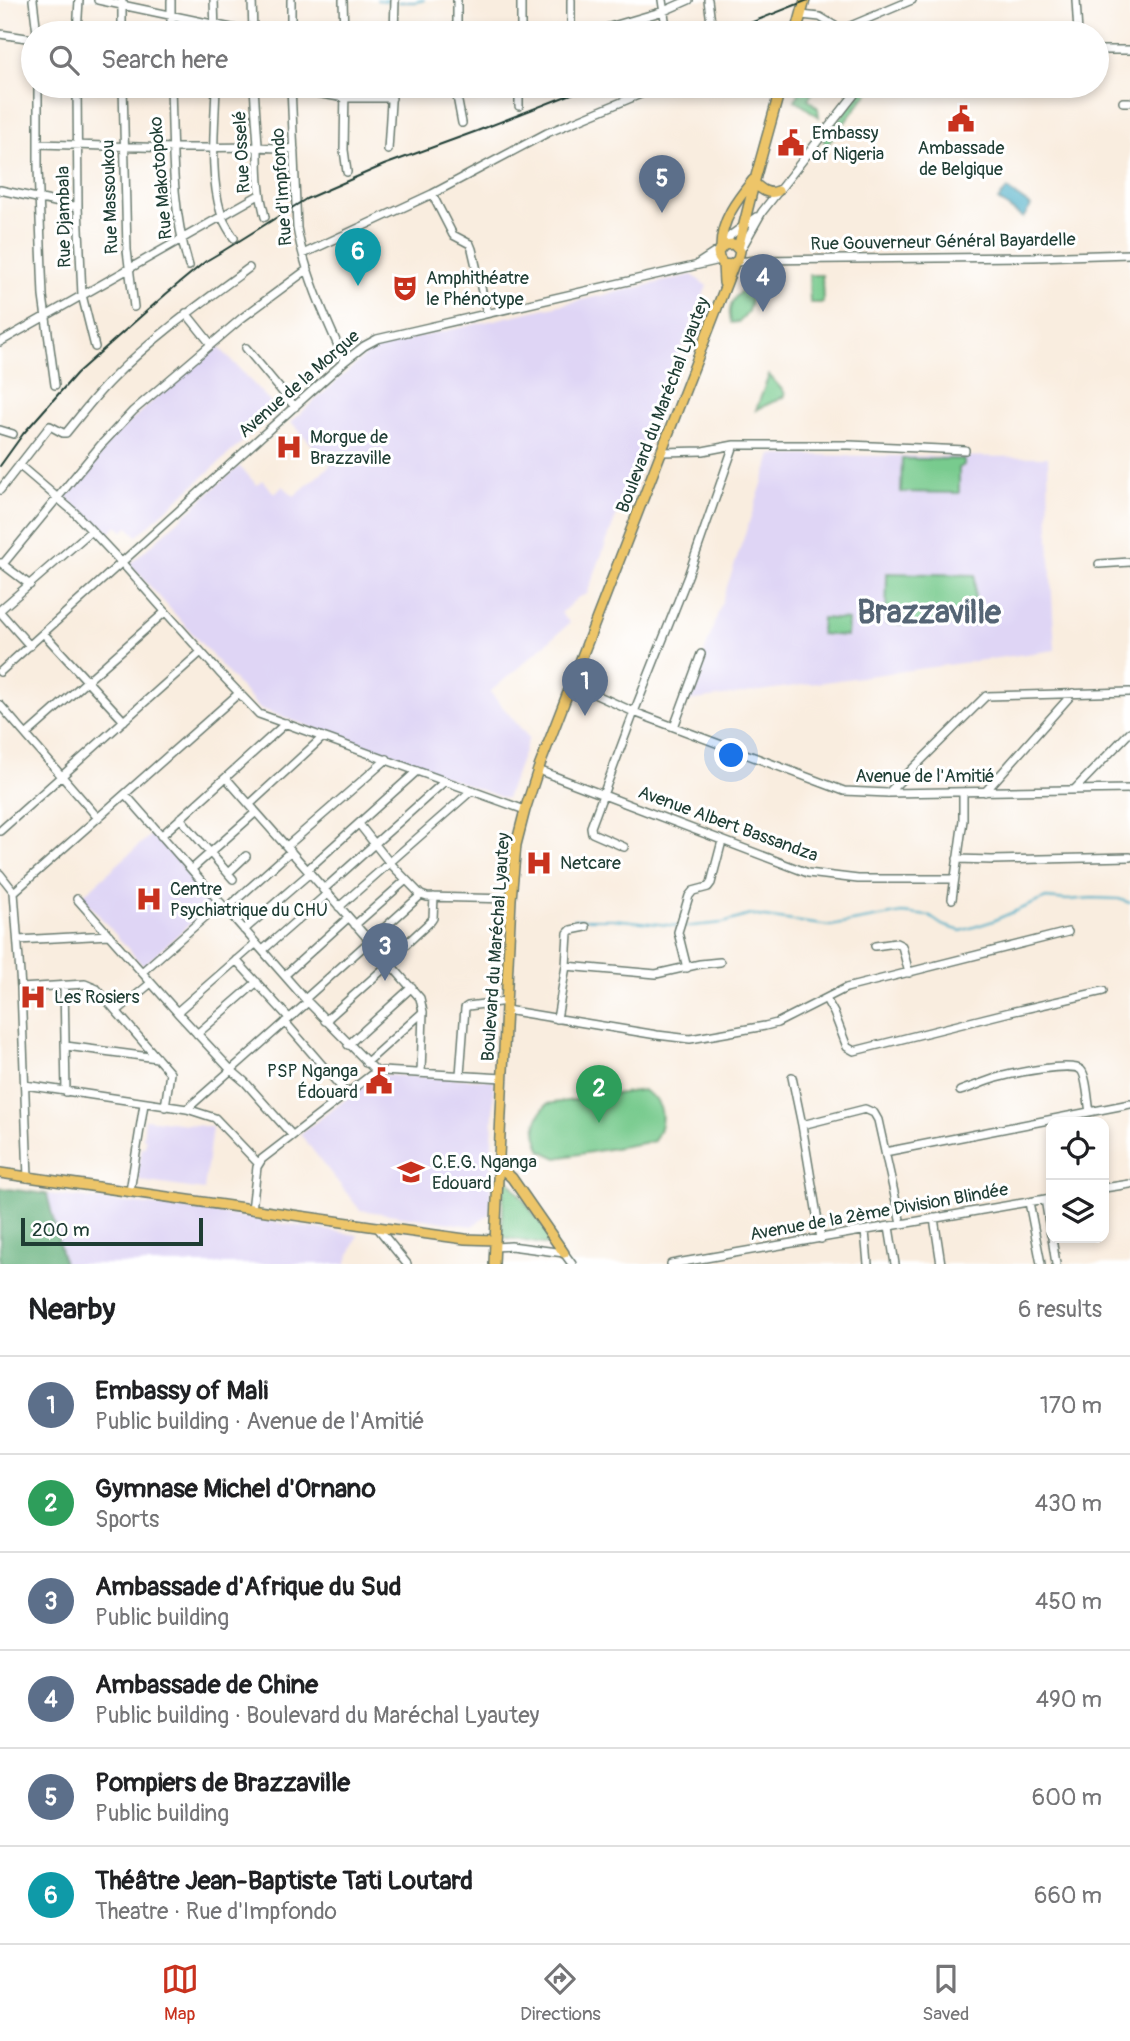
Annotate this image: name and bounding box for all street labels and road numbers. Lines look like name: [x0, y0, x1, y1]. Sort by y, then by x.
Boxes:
street label: Rue Osselé: [228, 110, 256, 194]
street label: Rue Makotopoko: [144, 115, 178, 240]
street label: Rue d'Impfondo: [266, 127, 298, 247]
street label: Rue Massoukou: [97, 139, 123, 255]
street label: Rue Djambala: [52, 166, 76, 268]
street label: Rue Gouverneur Général Bayardelle: [810, 228, 1076, 256]
street label: Boulevard du Maréchal Lyautey: [611, 294, 715, 516]
street label: Avenue de la Morgue: [233, 325, 365, 443]
street label: Avenue de l'Amitié: [855, 765, 995, 788]
street label: Avenue Albert Bassandza: [635, 781, 821, 867]
street label: Boulevard du Maréchal Lyautey: [477, 832, 515, 1062]
street label: Avenue de la 2ème Division Blindée: [748, 1178, 1010, 1246]

